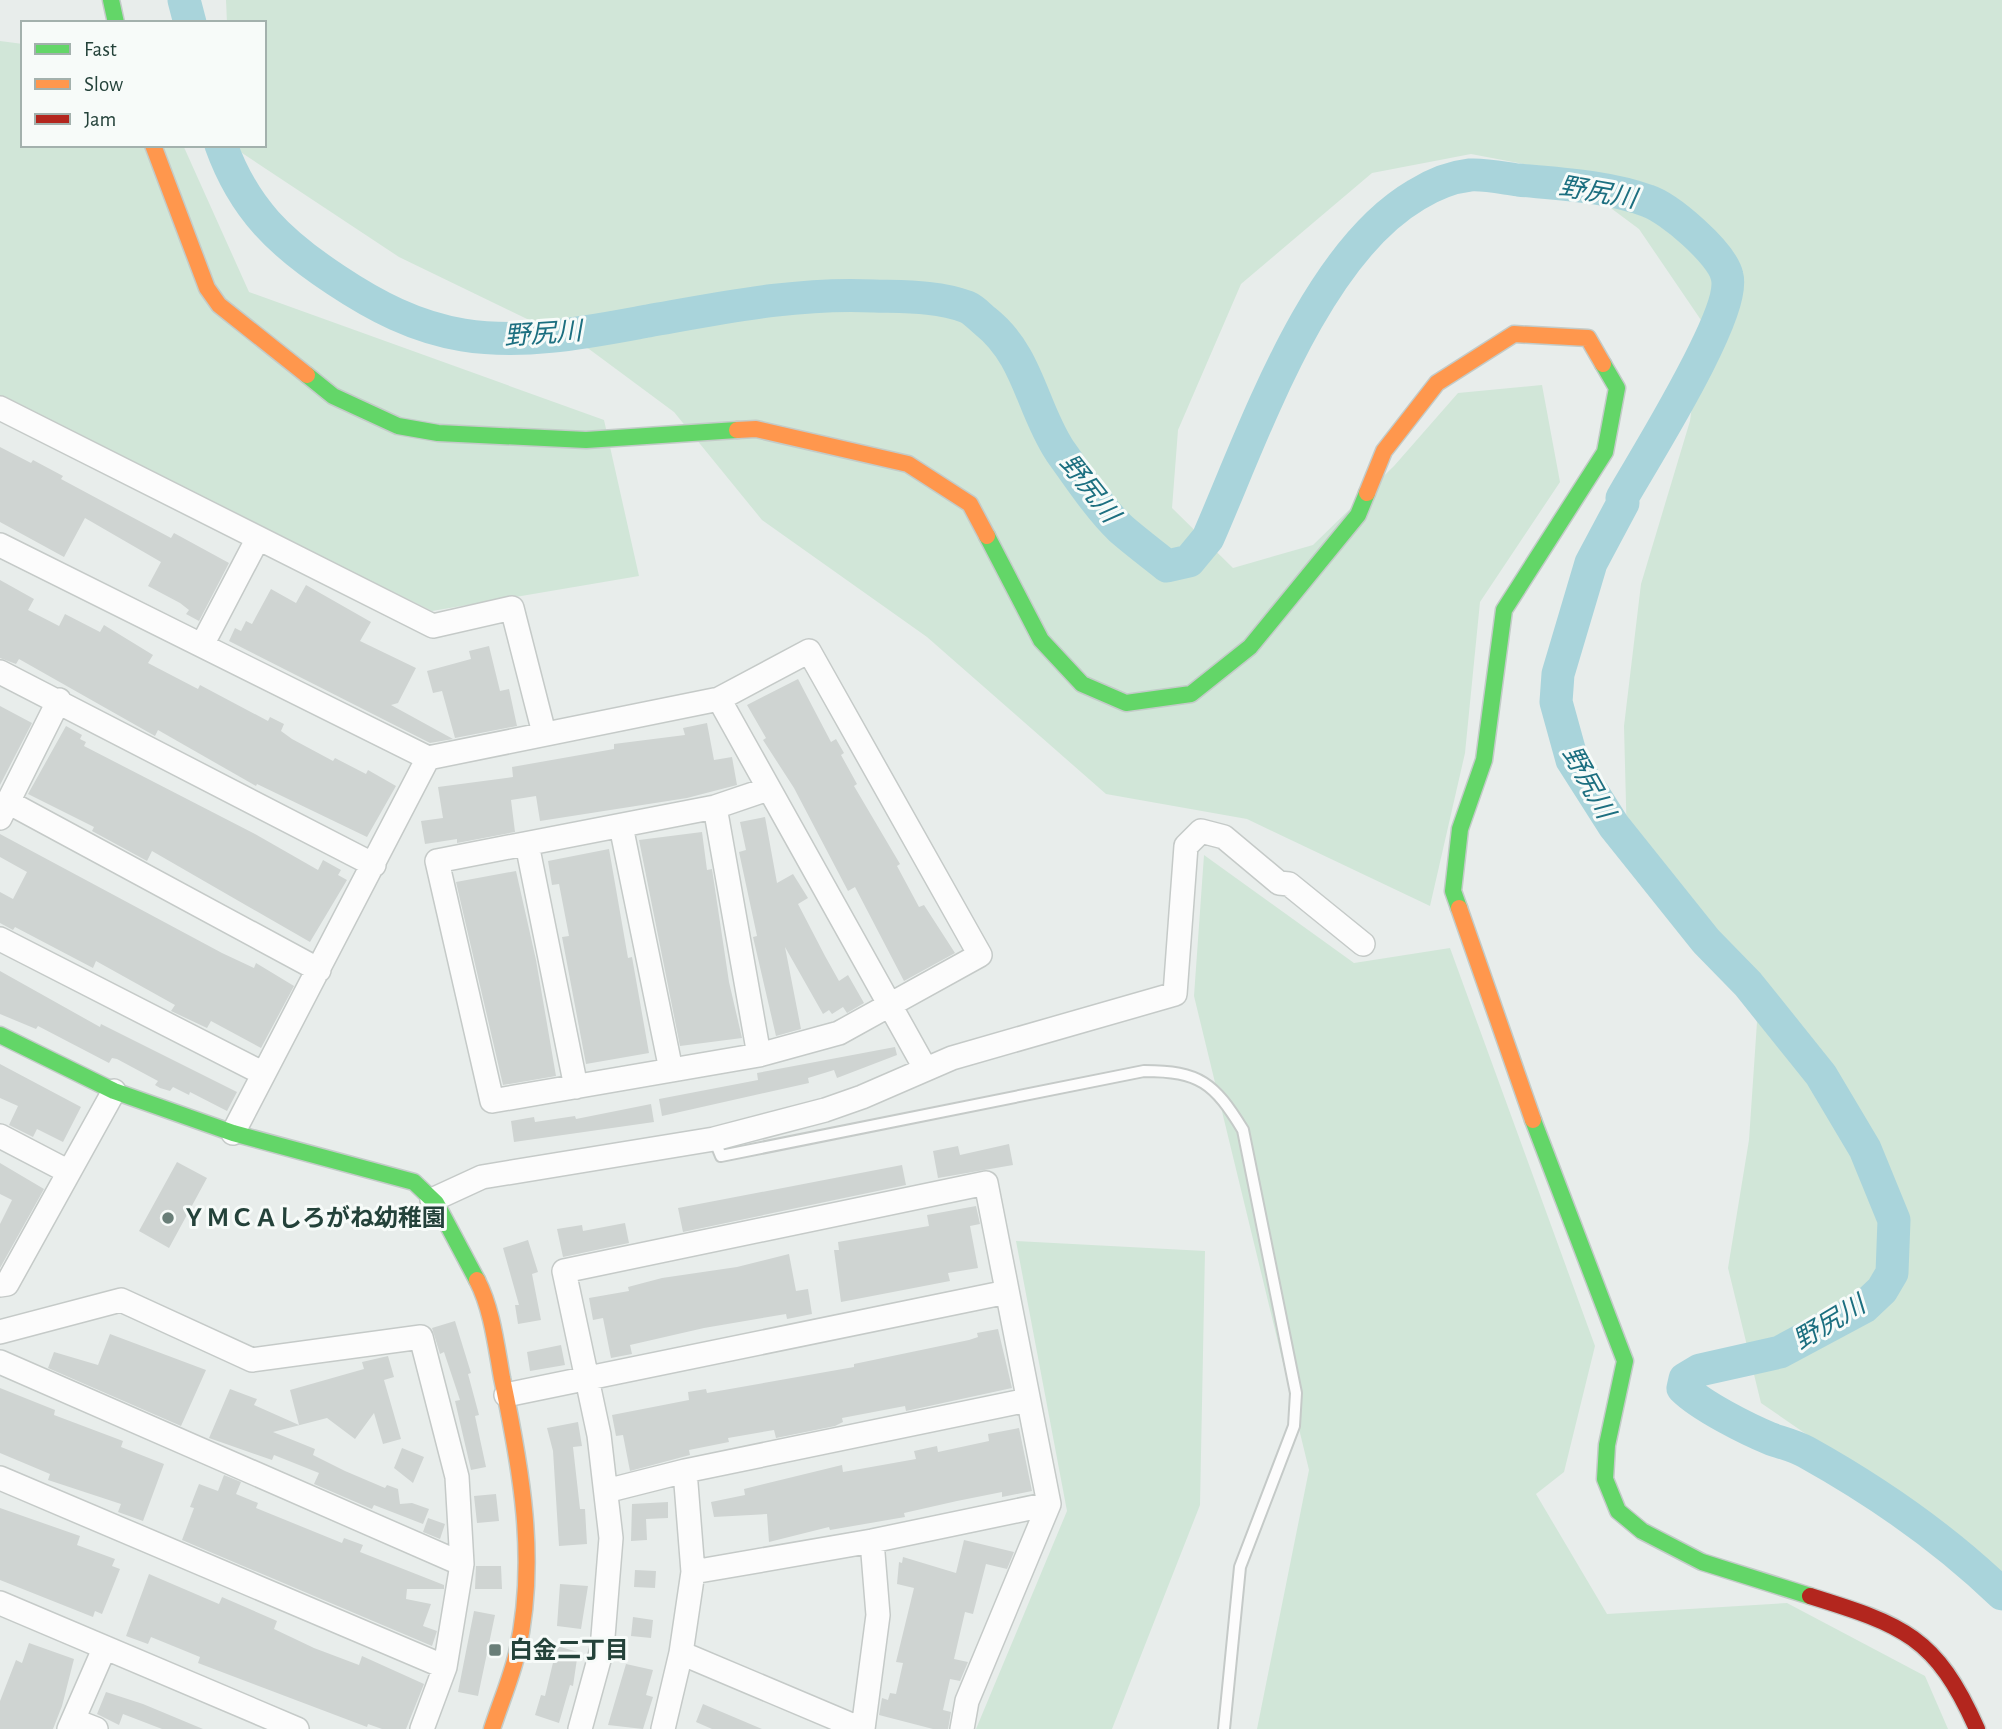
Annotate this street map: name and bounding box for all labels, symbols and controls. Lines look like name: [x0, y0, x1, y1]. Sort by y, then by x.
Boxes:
legend: [21, 21, 266, 147]
text: Fast: [84, 39, 117, 60]
text: Slow: [84, 74, 123, 95]
text: Jam: [84, 109, 116, 130]
water label: 野尻川: [1557, 173, 1641, 213]
water label: 野尻川: [503, 318, 586, 350]
water label: 野尻川: [1055, 450, 1125, 530]
water label: 野尻川: [1558, 742, 1620, 826]
place label: ＹＭＣＡしろがね幼稚園: [182, 1205, 446, 1231]
marker: ＹＭＣＡしろがね幼稚園: [160, 1210, 176, 1226]
water label: 野尻川: [1789, 1290, 1872, 1354]
place label: 白金二丁目: [509, 1637, 629, 1663]
marker: 白金二丁目: [487, 1642, 503, 1658]

